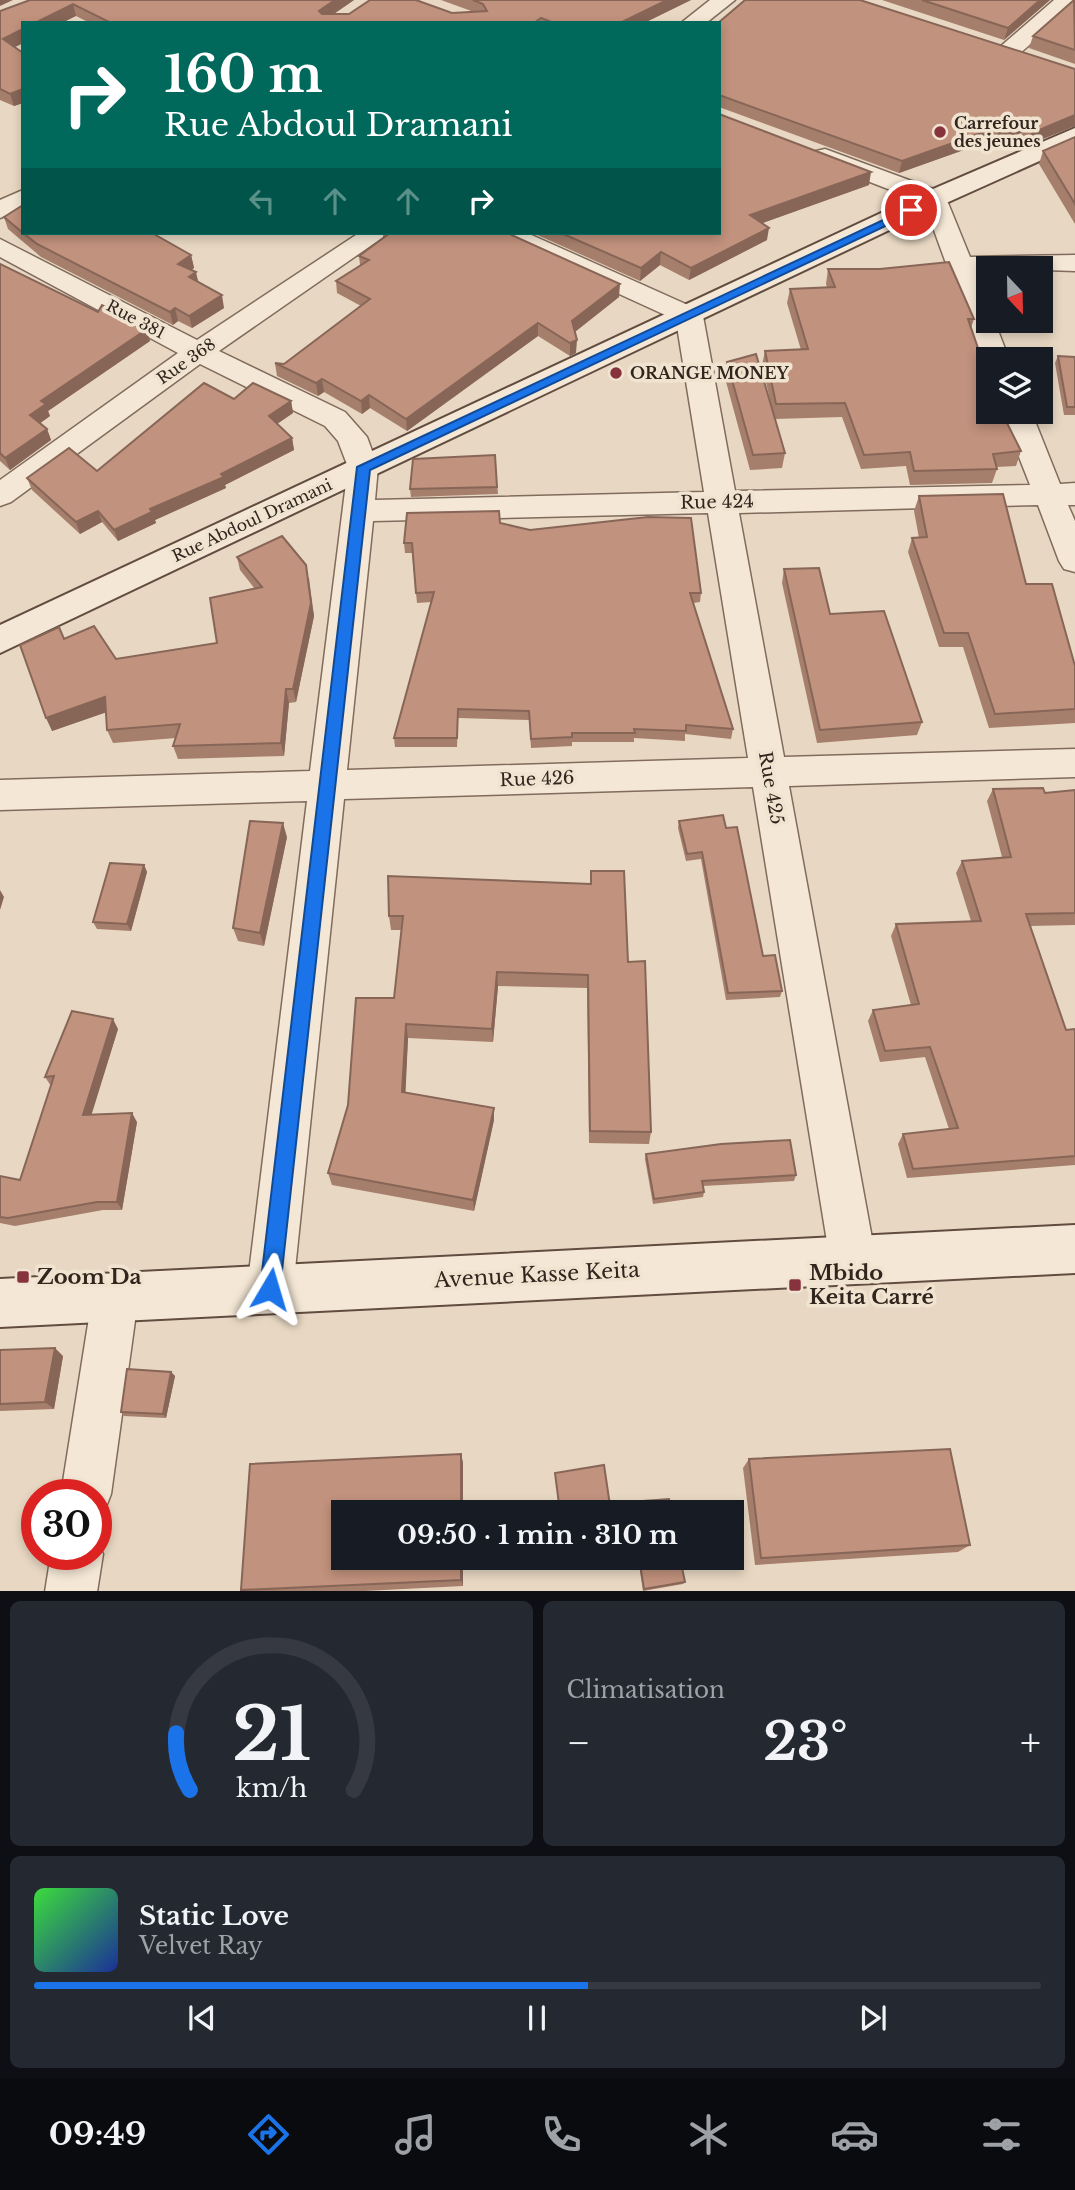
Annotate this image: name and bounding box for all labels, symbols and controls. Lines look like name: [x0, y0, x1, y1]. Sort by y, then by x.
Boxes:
text: 160 m: [164, 44, 323, 105]
icon: right: [49, 49, 140, 140]
text: Rue Abdoul Dramani: [164, 105, 512, 145]
place label: Carrefour des jeunes: [954, 113, 1041, 151]
marker: Carrefour des jeunes: [932, 124, 948, 140]
pin: [881, 180, 941, 240]
icon: left: [243, 182, 281, 220]
icon: ahead: [316, 182, 354, 220]
icon: ahead: [389, 182, 427, 220]
icon: right: [462, 182, 500, 220]
icon: arrive: [892, 191, 930, 229]
north arrow: [976, 256, 1054, 332]
map controls: [976, 256, 1053, 424]
street label: Rue 381: [103, 295, 169, 343]
street label: Rue 368: [153, 334, 219, 388]
button: layers: [976, 347, 1053, 424]
place label: ORANGE MONEY: [630, 363, 789, 383]
marker: ORANGE MONEY: [608, 365, 624, 381]
street label: Rue Abdoul Dramani: [169, 474, 336, 566]
street label: Rue 424: [680, 490, 754, 514]
street label: Rue 425: [754, 750, 788, 826]
street label: Rue 426: [499, 767, 575, 791]
position arrow: [233, 1252, 307, 1326]
street label: Avenue Kasse Keita: [433, 1257, 641, 1293]
place label: Mbido Keita Carré: [809, 1260, 934, 1310]
place label: Zoom Da: [37, 1264, 142, 1290]
marker: Zoom Da: [15, 1269, 31, 1285]
marker: Mbido Keita Carré: [787, 1277, 803, 1293]
speed limit sign: 30: [21, 1479, 112, 1570]
text: 09:50 · 1 min · 310 m: [397, 1519, 678, 1551]
text: Climatisation: [567, 1676, 725, 1704]
text: 21: [232, 1689, 311, 1780]
text: 23°: [763, 1710, 848, 1774]
text: −: [567, 1719, 591, 1766]
text: +: [1020, 1719, 1041, 1766]
text: km/h: [236, 1772, 307, 1803]
text: Static Love: [139, 1900, 289, 1932]
text: Velvet Ray: [139, 1932, 263, 1960]
icon: previous: [183, 1999, 221, 2037]
icon: pause: [518, 1999, 556, 2037]
icon: next: [854, 1999, 892, 2037]
icon: directions: [244, 2110, 293, 2159]
icon: music: [391, 2110, 440, 2159]
icon: phone: [537, 2110, 586, 2159]
icon: climate: [684, 2110, 733, 2159]
icon: car: [830, 2110, 879, 2159]
icon: filters: [977, 2110, 1026, 2159]
text: 09:49: [49, 2114, 146, 2154]

